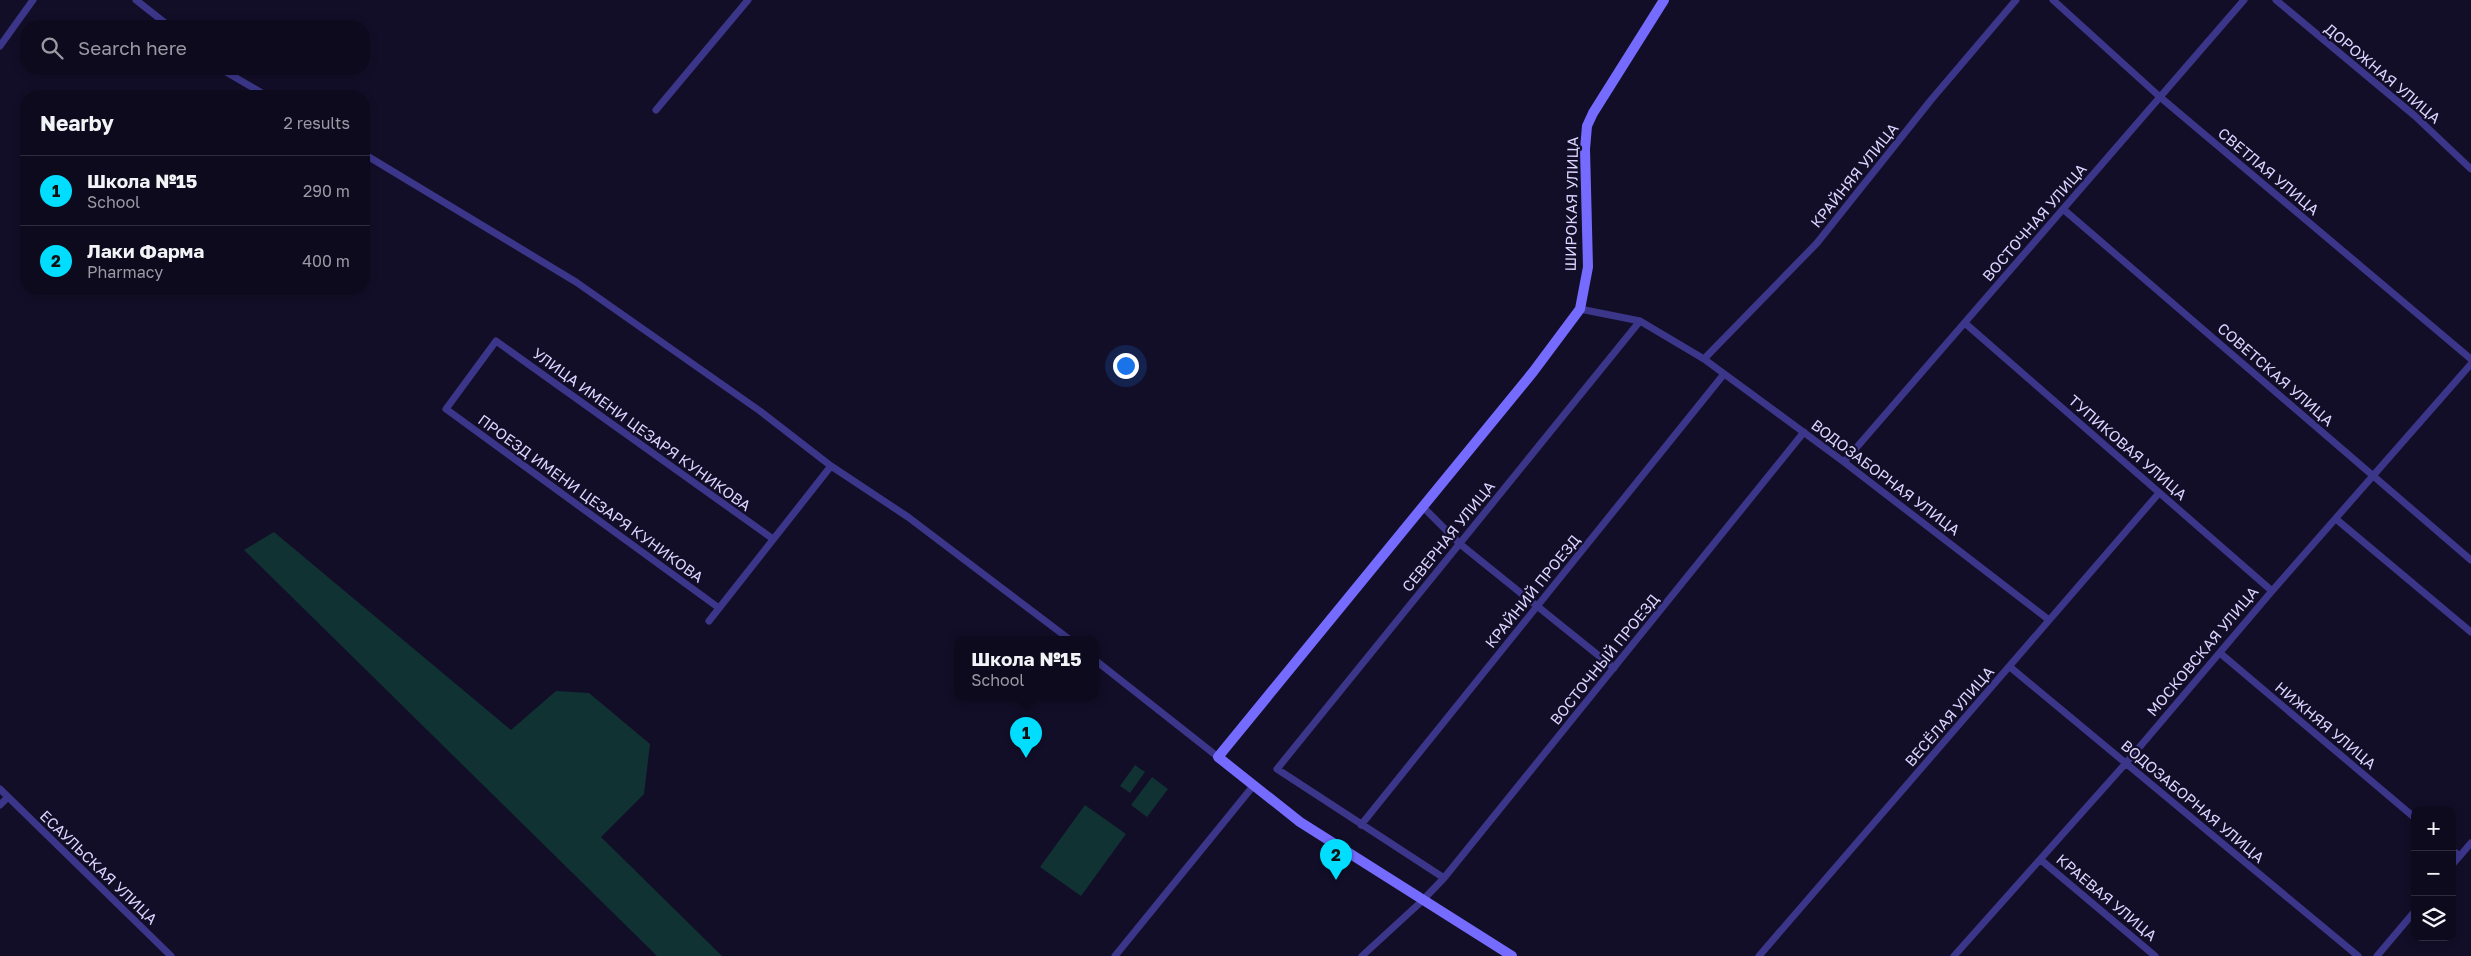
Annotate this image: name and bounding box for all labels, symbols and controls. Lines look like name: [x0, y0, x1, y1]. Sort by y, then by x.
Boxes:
street label: ДОРОЖНАЯ УЛИЦА: [2321, 19, 2445, 127]
search box: [20, 20, 370, 75]
icon: search: [38, 34, 66, 62]
text: Search here: [78, 36, 187, 59]
text: Nearby: [40, 110, 114, 136]
text: 2 results: [284, 113, 350, 133]
street label: КРАЙНЯЯ УЛИЦА: [1806, 119, 1902, 231]
street label: СВЕТЛАЯ УЛИЦА: [2215, 124, 2323, 218]
street label: ШИРОКАЯ УЛИЦА: [1561, 136, 1581, 272]
street label: ВОСТОЧНАЯ УЛИЦА: [1978, 160, 2090, 284]
text: Школа №15: [87, 169, 197, 192]
text: 1: [52, 181, 60, 201]
text: 290 m: [303, 181, 350, 201]
text: School: [87, 192, 140, 212]
text: Лаки Фарма: [87, 239, 204, 262]
text: 2: [51, 251, 61, 271]
text: 400 m: [302, 251, 350, 271]
text: Pharmacy: [87, 262, 163, 282]
street label: СОВЕТСКАЯ УЛИЦА: [2214, 319, 2338, 429]
street label: УЛИЦА ИМЕНИ ЦЕЗАРЯ КУНИКОВА: [529, 344, 755, 514]
your location: [1113, 353, 1139, 379]
street label: ТУПИКОВАЯ УЛИЦА: [2065, 391, 2191, 503]
street label: ПРОЕЗД ИМЕНИ ЦЕЗАРЯ КУНИКОВА: [475, 410, 707, 586]
street label: ВОДОЗАБОРНАЯ УЛИЦА: [1808, 415, 1964, 539]
street label: СЕВЕРНАЯ УЛИЦА: [1398, 477, 1498, 595]
street label: КРАЙНИЙ ПРОЕЗД: [1481, 531, 1583, 651]
street label: МОСКОВСКАЯ УЛИЦА: [2142, 583, 2262, 719]
street label: ВОСТОЧНЫЙ ПРОЕЗД: [1546, 590, 1662, 728]
popup: [954, 636, 1099, 701]
text: Школа №15: [971, 647, 1082, 670]
street label: ВЕСЁЛАЯ УЛИЦА: [1901, 662, 1997, 770]
text: School: [971, 670, 1024, 690]
street label: НИЖНЯЯ УЛИЦА: [2272, 678, 2380, 772]
pin: 1: [1010, 717, 1042, 758]
street label: ВОДОЗАБОРНАЯ УЛИЦА: [2118, 736, 2268, 866]
street label: ЕСАУЛЬСКАЯ УЛИЦА: [37, 806, 161, 928]
map controls: [2411, 806, 2456, 941]
button: +: [2411, 806, 2456, 851]
pin: 2: [1320, 839, 1352, 880]
street label: КРАЕВАЯ УЛИЦА: [2053, 850, 2161, 944]
button: −: [2411, 851, 2456, 896]
button: layers: [2411, 896, 2456, 941]

